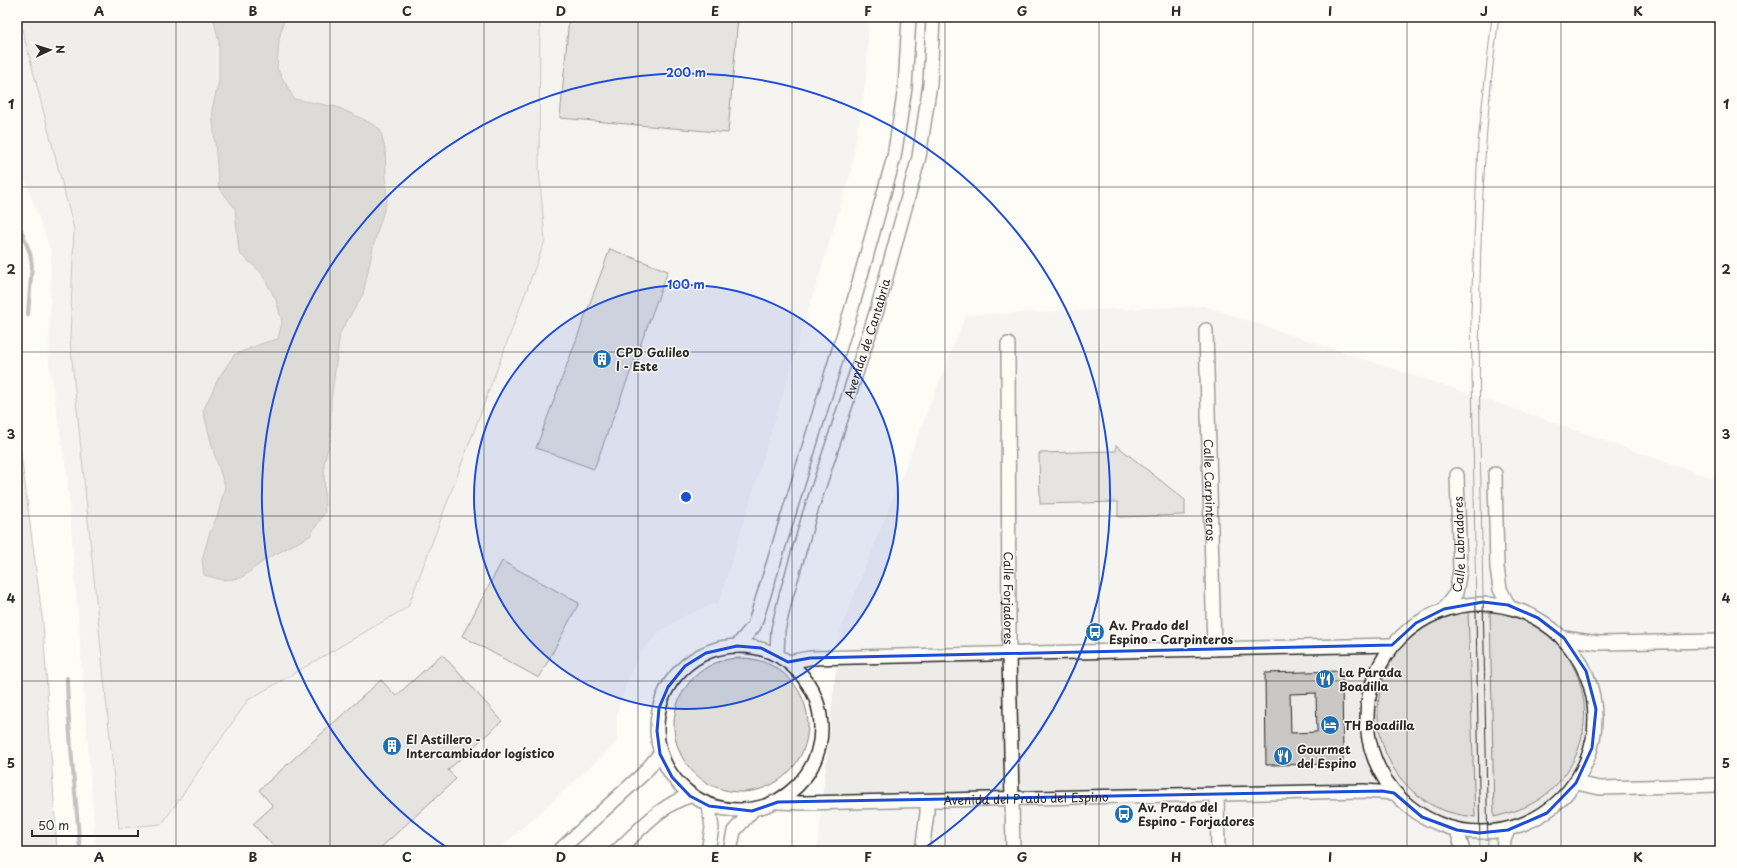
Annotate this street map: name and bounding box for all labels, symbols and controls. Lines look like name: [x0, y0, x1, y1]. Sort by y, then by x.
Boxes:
text: A: [94, 1, 104, 20]
text: B: [249, 1, 258, 20]
text: C: [402, 1, 412, 20]
text: D: [556, 1, 566, 20]
text: E: [711, 1, 719, 20]
text: F: [864, 1, 872, 20]
text: G: [1017, 1, 1027, 20]
text: H: [1171, 1, 1181, 20]
text: I: [1328, 1, 1332, 20]
text: J: [1480, 1, 1488, 20]
text: K: [1633, 1, 1643, 20]
north arrow: [30, 30, 70, 70]
text: N: [52, 44, 69, 54]
text: 200 m: [666, 63, 706, 81]
text: 1: [8, 94, 14, 113]
text: 1: [1723, 94, 1729, 113]
text: 2: [6, 259, 16, 278]
text: 2: [1721, 259, 1731, 278]
text: 100 m: [667, 275, 705, 293]
street label: Avenida de Cantabria: [839, 276, 894, 401]
place label: CPD Galileo I - Este: [616, 343, 689, 375]
building icon: CPD Galileo I - Este: [591, 348, 613, 370]
text: 3: [7, 424, 16, 443]
text: 3: [1722, 424, 1731, 443]
street label: Calle Carpinteros: [1200, 439, 1220, 542]
centre of rings: [679, 490, 693, 504]
street label: Calle Labradores: [1447, 495, 1469, 594]
street label: Calle Forjadores: [1000, 551, 1018, 645]
text: 4: [7, 588, 16, 607]
text: 4: [1722, 588, 1731, 607]
place label: Av. Prado del Espino - Carpinteros: [1109, 616, 1233, 648]
bus stop icon: Av. Prado del Espino - Carpinteros: [1084, 621, 1106, 643]
place label: La Parada Boadilla: [1339, 663, 1403, 695]
restaurant icon: La Parada Boadilla: [1314, 668, 1336, 690]
hotel icon: TH Boadilla: [1319, 714, 1341, 736]
place label: TH Boadilla: [1344, 716, 1415, 734]
place label: El Astillero - Intercambiador logístico: [406, 730, 554, 762]
building icon: El Astillero - Intercambiador logístico: [381, 735, 403, 757]
place label: Gourmet del Espino: [1297, 740, 1356, 772]
restaurant icon: Gourmet del Espino: [1272, 745, 1294, 767]
text: 5: [7, 753, 15, 772]
text: 5: [1722, 753, 1730, 772]
street label: Avenida del Prado del Espino: [943, 787, 1109, 809]
place label: Av. Prado del Espino - Forjadores: [1138, 798, 1255, 830]
bus stop icon: Av. Prado del Espino - Forjadores: [1113, 803, 1135, 825]
scale bar: [32, 812, 138, 838]
text: 50 m: [38, 816, 69, 834]
text: A: [94, 847, 104, 866]
text: B: [249, 847, 258, 866]
text: C: [402, 847, 412, 866]
text: D: [556, 847, 566, 866]
text: E: [711, 847, 719, 866]
text: F: [864, 847, 872, 866]
text: G: [1017, 847, 1027, 866]
text: H: [1171, 847, 1181, 866]
text: I: [1328, 847, 1332, 866]
text: J: [1480, 847, 1488, 866]
text: K: [1633, 847, 1643, 866]

